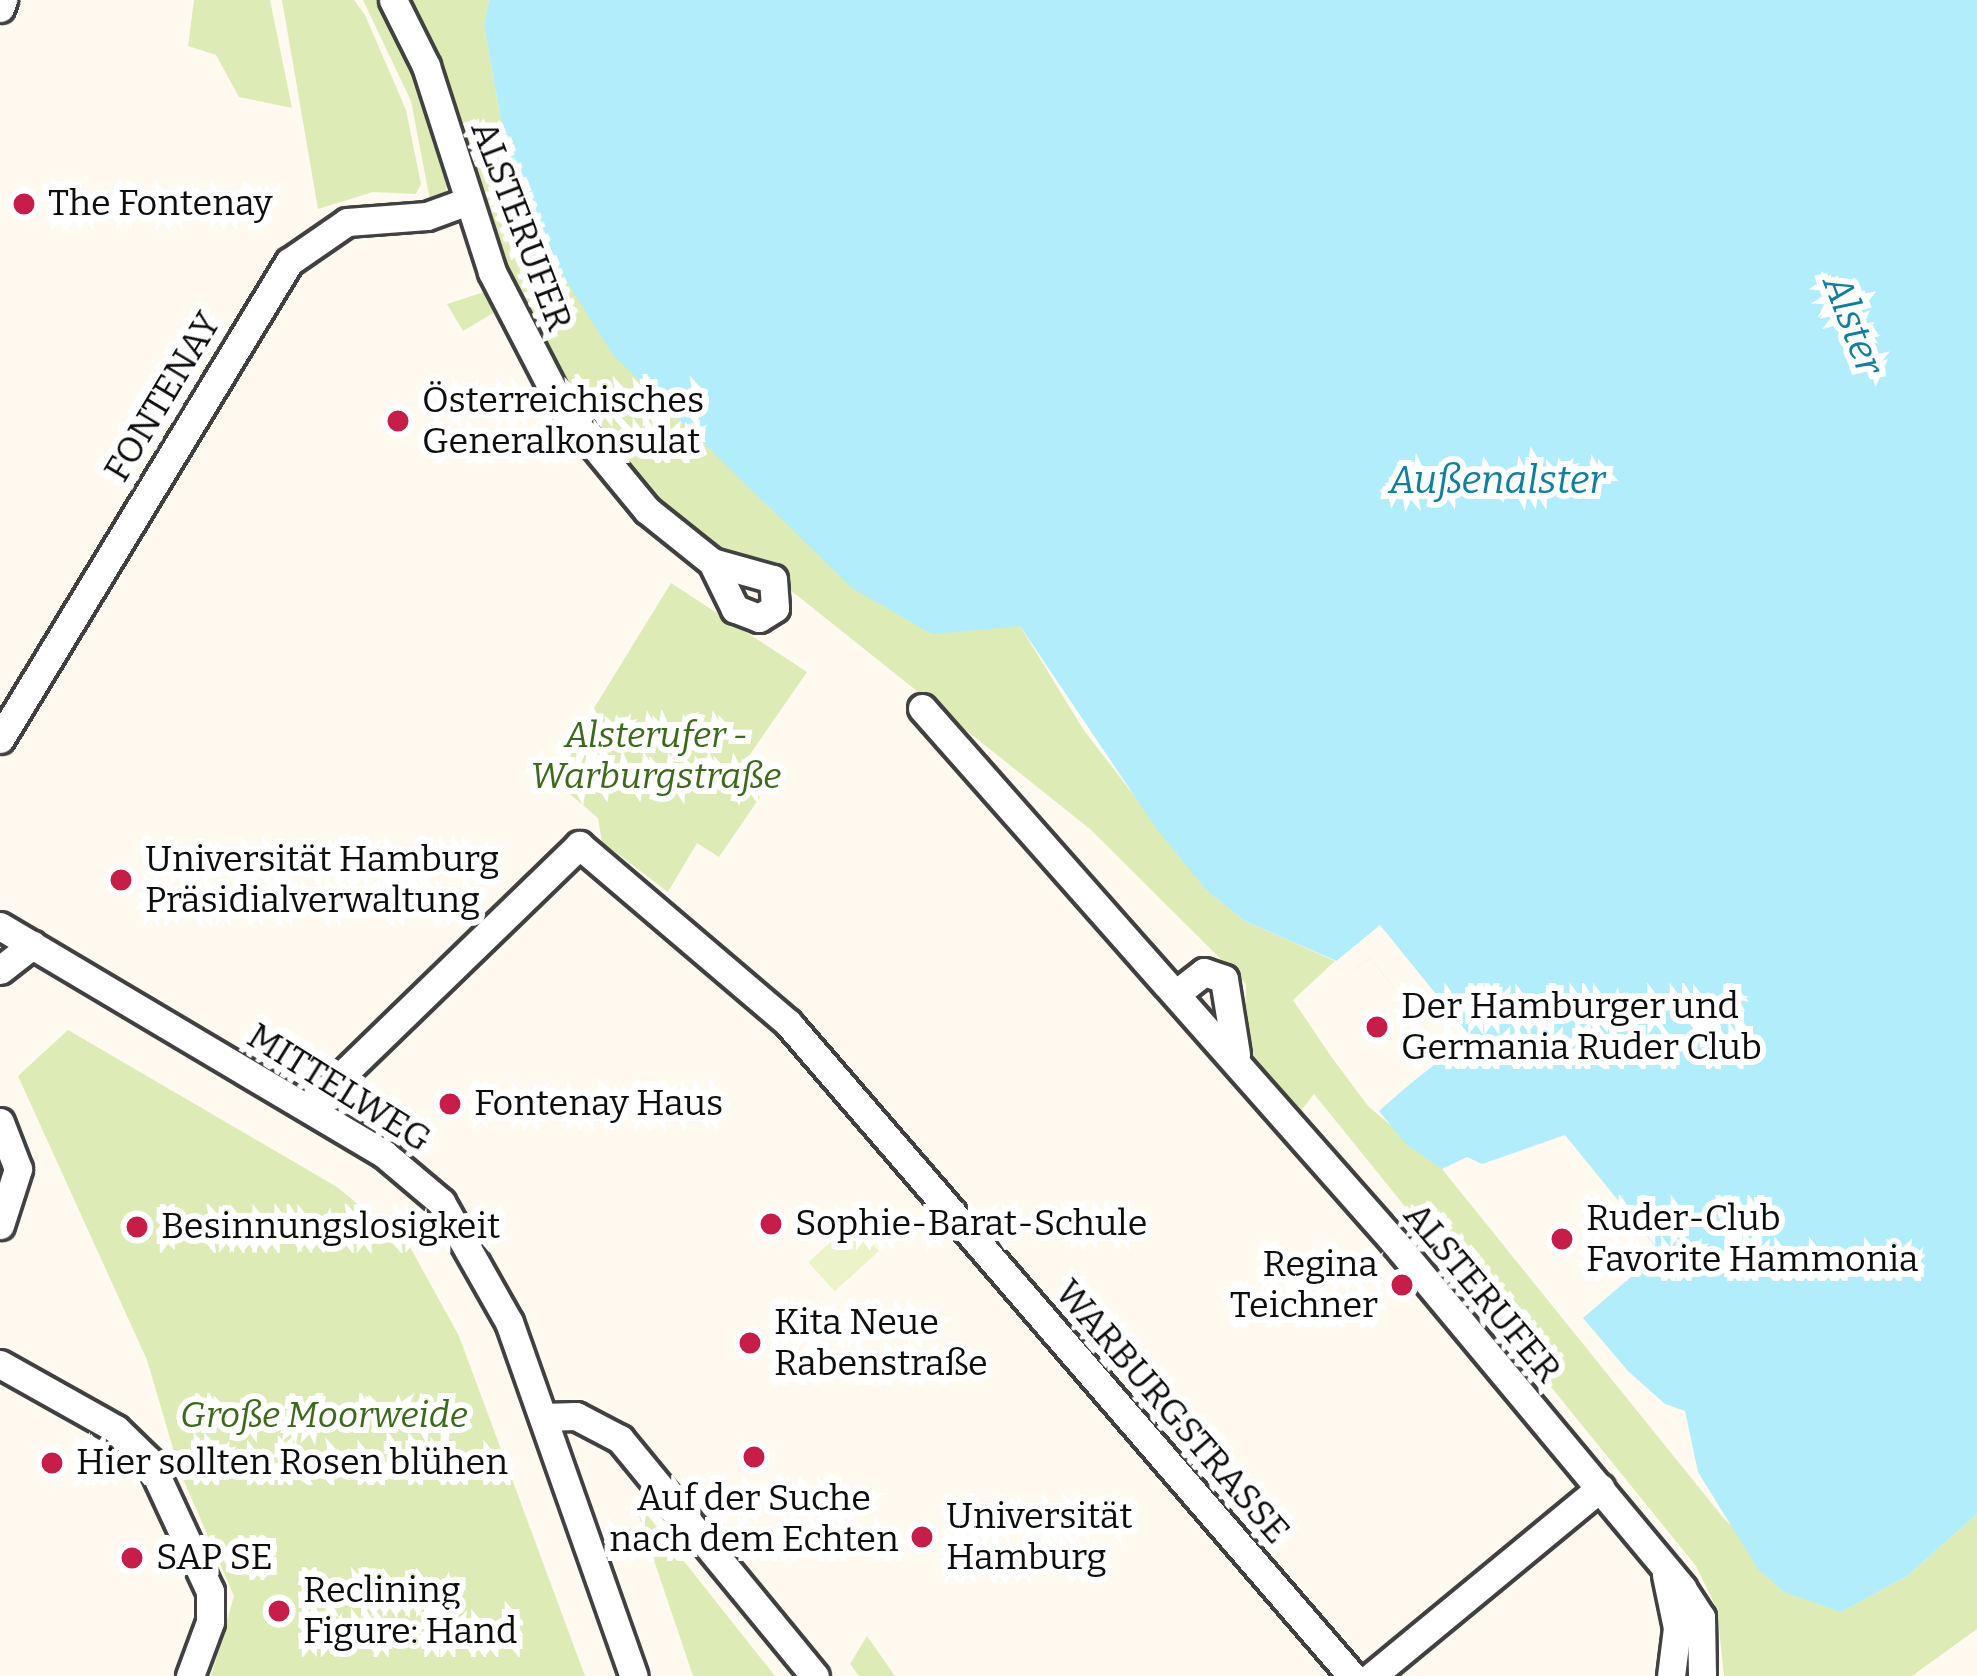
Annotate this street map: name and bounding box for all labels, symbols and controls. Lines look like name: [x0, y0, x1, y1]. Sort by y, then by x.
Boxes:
street label: ALSTERUFER: [461, 115, 581, 337]
place label: The Fontenay: [48, 182, 273, 226]
marker: The Fontenay: [11, 191, 37, 217]
water label: Alster: [1813, 269, 1893, 381]
street label: FONTENAY: [96, 305, 230, 489]
place label: Österreichisches Generalkonsulat: [422, 378, 704, 463]
marker: Österreichisches Generalkonsulat: [385, 408, 411, 434]
water label: Außenalster: [1389, 457, 1605, 503]
park label: Alsterufer - Warburgstraße: [531, 713, 781, 798]
place label: Universität Hamburg Präsidialverwaltung: [145, 837, 499, 922]
marker: Universität Hamburg Präsidialverwaltung: [108, 867, 134, 893]
place label: Der Hamburger und Germania Ruder Club: [1401, 984, 1762, 1069]
marker: Der Hamburger und Germania Ruder Club: [1364, 1014, 1390, 1040]
street label: MITTELWEG: [239, 1015, 439, 1161]
place label: Fontenay Haus: [474, 1082, 723, 1126]
marker: Fontenay Haus: [437, 1091, 463, 1117]
street label: ALSTERUFER: [1394, 1194, 1570, 1392]
place label: Ruder-Club Favorite Hammonia: [1586, 1196, 1918, 1281]
place label: Sophie-Barat-Schule: [795, 1202, 1147, 1246]
place label: Besinnungslosigkeit: [161, 1205, 500, 1249]
marker: Sophie-Barat-Schule: [758, 1211, 784, 1237]
marker: Besinnungslosigkeit: [124, 1214, 150, 1240]
marker: Ruder-Club Favorite Hammonia: [1549, 1226, 1575, 1252]
place label: Regina Teichner: [1230, 1242, 1378, 1327]
street label: WARBURGSTRASSE: [1046, 1272, 1298, 1552]
marker: Regina Teichner: [1389, 1272, 1415, 1298]
place label: Kita Neue Rabenstraße: [774, 1300, 988, 1385]
marker: Kita Neue Rabenstraße: [737, 1330, 763, 1356]
park label: Große Moorweide: [180, 1394, 468, 1438]
place label: Hier sollten Rosen blühen: [76, 1441, 508, 1485]
marker: Auf der Suche nach dem Echten: [741, 1444, 767, 1470]
marker: Hier sollten Rosen blühen: [39, 1450, 65, 1476]
place label: Auf der Suche nach dem Echten: [609, 1476, 899, 1561]
place label: Universität Hamburg: [946, 1494, 1133, 1579]
marker: Universität Hamburg: [909, 1524, 935, 1550]
place label: SAP SE: [156, 1536, 273, 1580]
marker: SAP SE: [119, 1545, 145, 1571]
place label: Reclining Figure: Hand: [303, 1568, 517, 1653]
marker: Reclining Figure: Hand: [266, 1598, 292, 1624]

